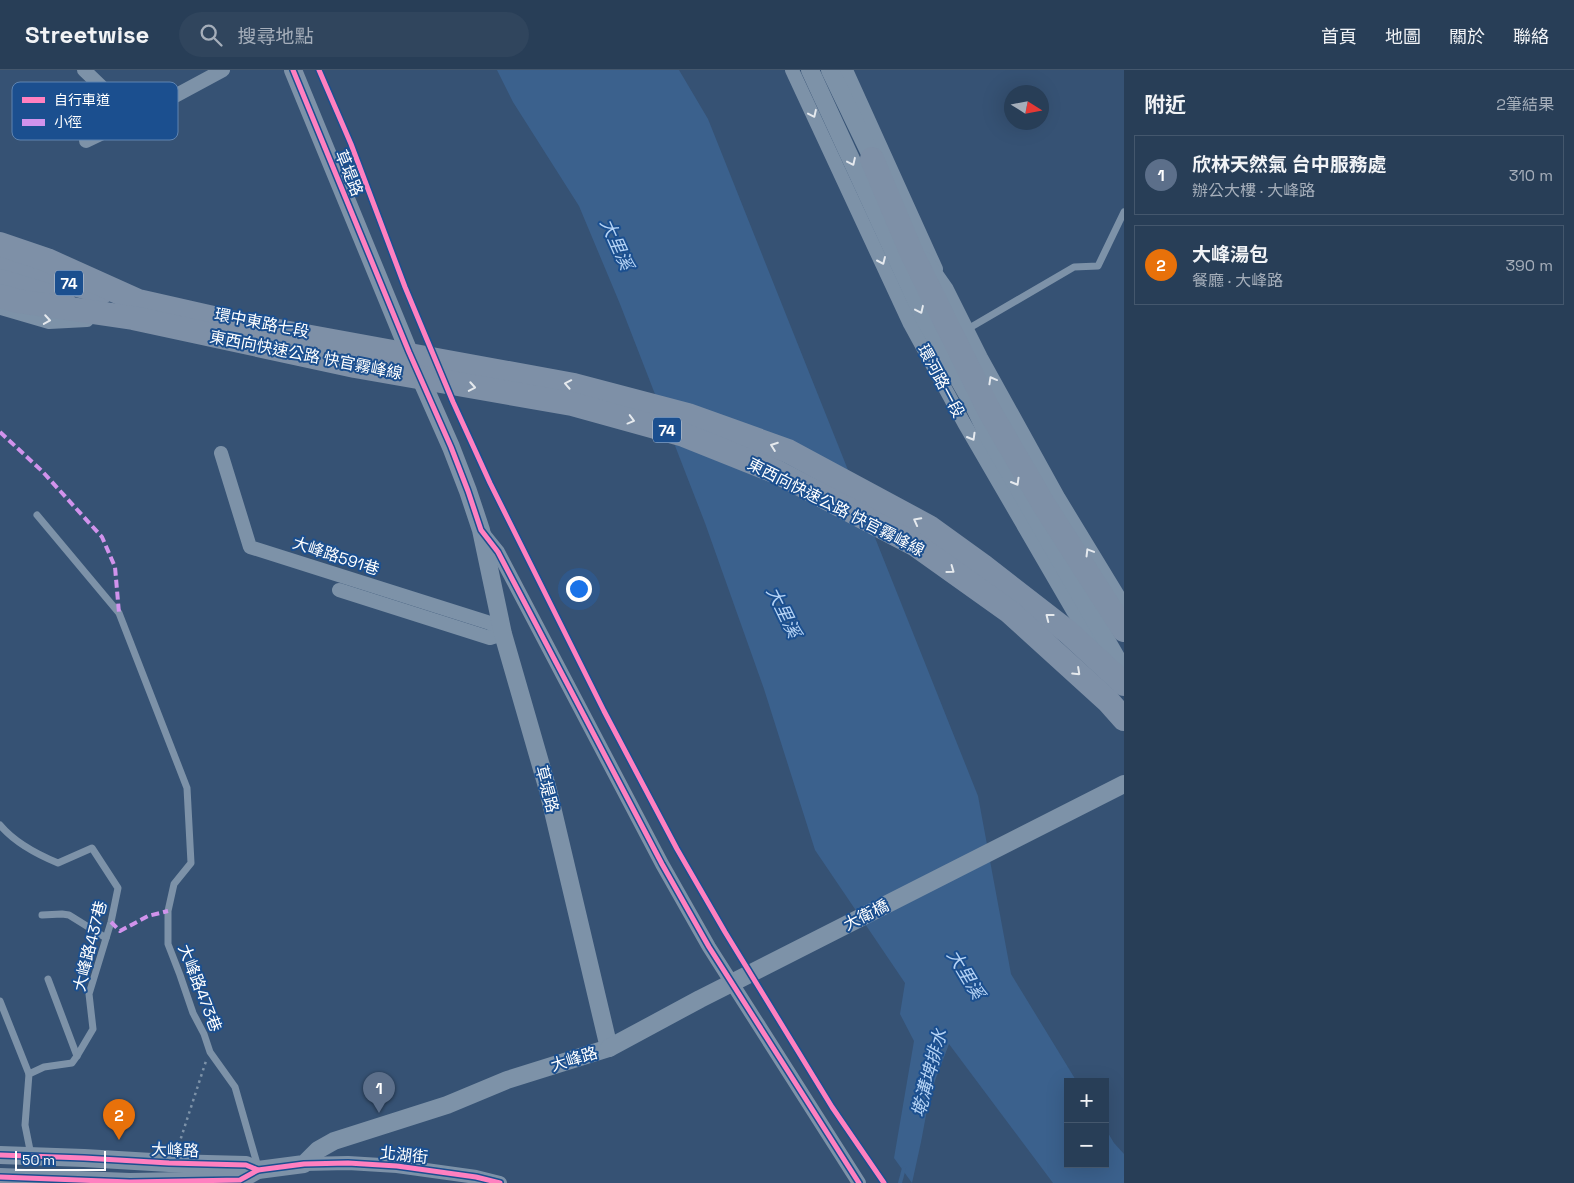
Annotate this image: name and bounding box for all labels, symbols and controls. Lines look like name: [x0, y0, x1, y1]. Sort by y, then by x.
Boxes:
search box: [179, 12, 529, 57]
text: Streetwise: [25, 19, 149, 50]
icon: search: [197, 21, 225, 49]
text: 搜尋地點: [237, 24, 313, 49]
text: 首頁: [1321, 25, 1357, 48]
text: 地圖: [1385, 25, 1421, 48]
text: 關於: [1449, 25, 1485, 48]
text: 聯絡: [1513, 25, 1549, 48]
legend: [12, 82, 178, 140]
north arrow: [1004, 85, 1049, 130]
text: 自行車道: [54, 91, 110, 109]
text: 附近: [1144, 91, 1186, 118]
text: 2筆結果: [1496, 94, 1554, 115]
one-way arrow: [807, 109, 817, 118]
text: 小徑: [54, 113, 82, 131]
street label: 草堤路: [330, 147, 368, 199]
text: 欣林天然氣 台中服務處: [1192, 152, 1387, 177]
one-way arrow: [846, 157, 856, 166]
text: 1: [1157, 165, 1165, 186]
text: 310 m: [1509, 165, 1553, 186]
text: 辦公大樓 · 大峰路: [1192, 180, 1315, 201]
water label: 大里溪: [596, 215, 640, 276]
text: 大峰湯包: [1192, 242, 1268, 267]
text: 2: [1156, 255, 1166, 276]
text: 390 m: [1505, 255, 1553, 276]
one-way arrow: [875, 256, 886, 265]
road number: 74: [55, 270, 83, 296]
text: 餐廳 · 大峰路: [1192, 270, 1283, 291]
street label: 環中東路七段: [213, 304, 311, 342]
one-way arrow: [913, 305, 924, 314]
one-way arrow: [42, 315, 51, 325]
street label: 東西向快速公路 快官霧峰線: [208, 326, 404, 384]
street label: 環河路一段: [913, 341, 969, 421]
one-way arrow: [988, 377, 998, 386]
one-way arrow: [563, 380, 572, 390]
one-way arrow: [468, 381, 476, 391]
one-way arrow: [626, 414, 635, 425]
road number: 74: [653, 418, 681, 442]
one-way arrow: [966, 431, 976, 440]
one-way arrow: [770, 442, 778, 452]
street label: 東西向快速公路 快官霧峰線: [744, 453, 928, 561]
one-way arrow: [1009, 477, 1019, 486]
one-way arrow: [914, 517, 923, 527]
street label: 大峰路591巷: [290, 532, 382, 580]
one-way arrow: [1086, 549, 1096, 558]
one-way arrow: [945, 564, 955, 573]
your location: [566, 576, 592, 602]
water label: 大里溪: [762, 583, 807, 644]
one-way arrow: [1046, 614, 1055, 622]
one-way arrow: [1071, 666, 1080, 675]
street label: 草堤路: [531, 763, 563, 815]
street label: 大衛橋: [840, 895, 892, 935]
street label: 大峰路437巷: [69, 898, 111, 994]
street label: 大峰路473巷: [174, 941, 226, 1035]
water label: 大里溪: [942, 945, 991, 1006]
water label: 墘溝埤排水: [906, 1026, 952, 1119]
street label: 大峰路: [548, 1042, 600, 1076]
pin: 1: [363, 1072, 395, 1113]
map controls: [1064, 1078, 1109, 1168]
button: +: [1064, 1078, 1109, 1123]
pin: 2: [103, 1099, 135, 1140]
button: −: [1064, 1123, 1109, 1168]
street label: 大峰路: [151, 1139, 199, 1161]
street label: 北湖街: [379, 1142, 429, 1168]
scale bar: [15, 1148, 106, 1171]
text: 50 m: [22, 1151, 55, 1169]

